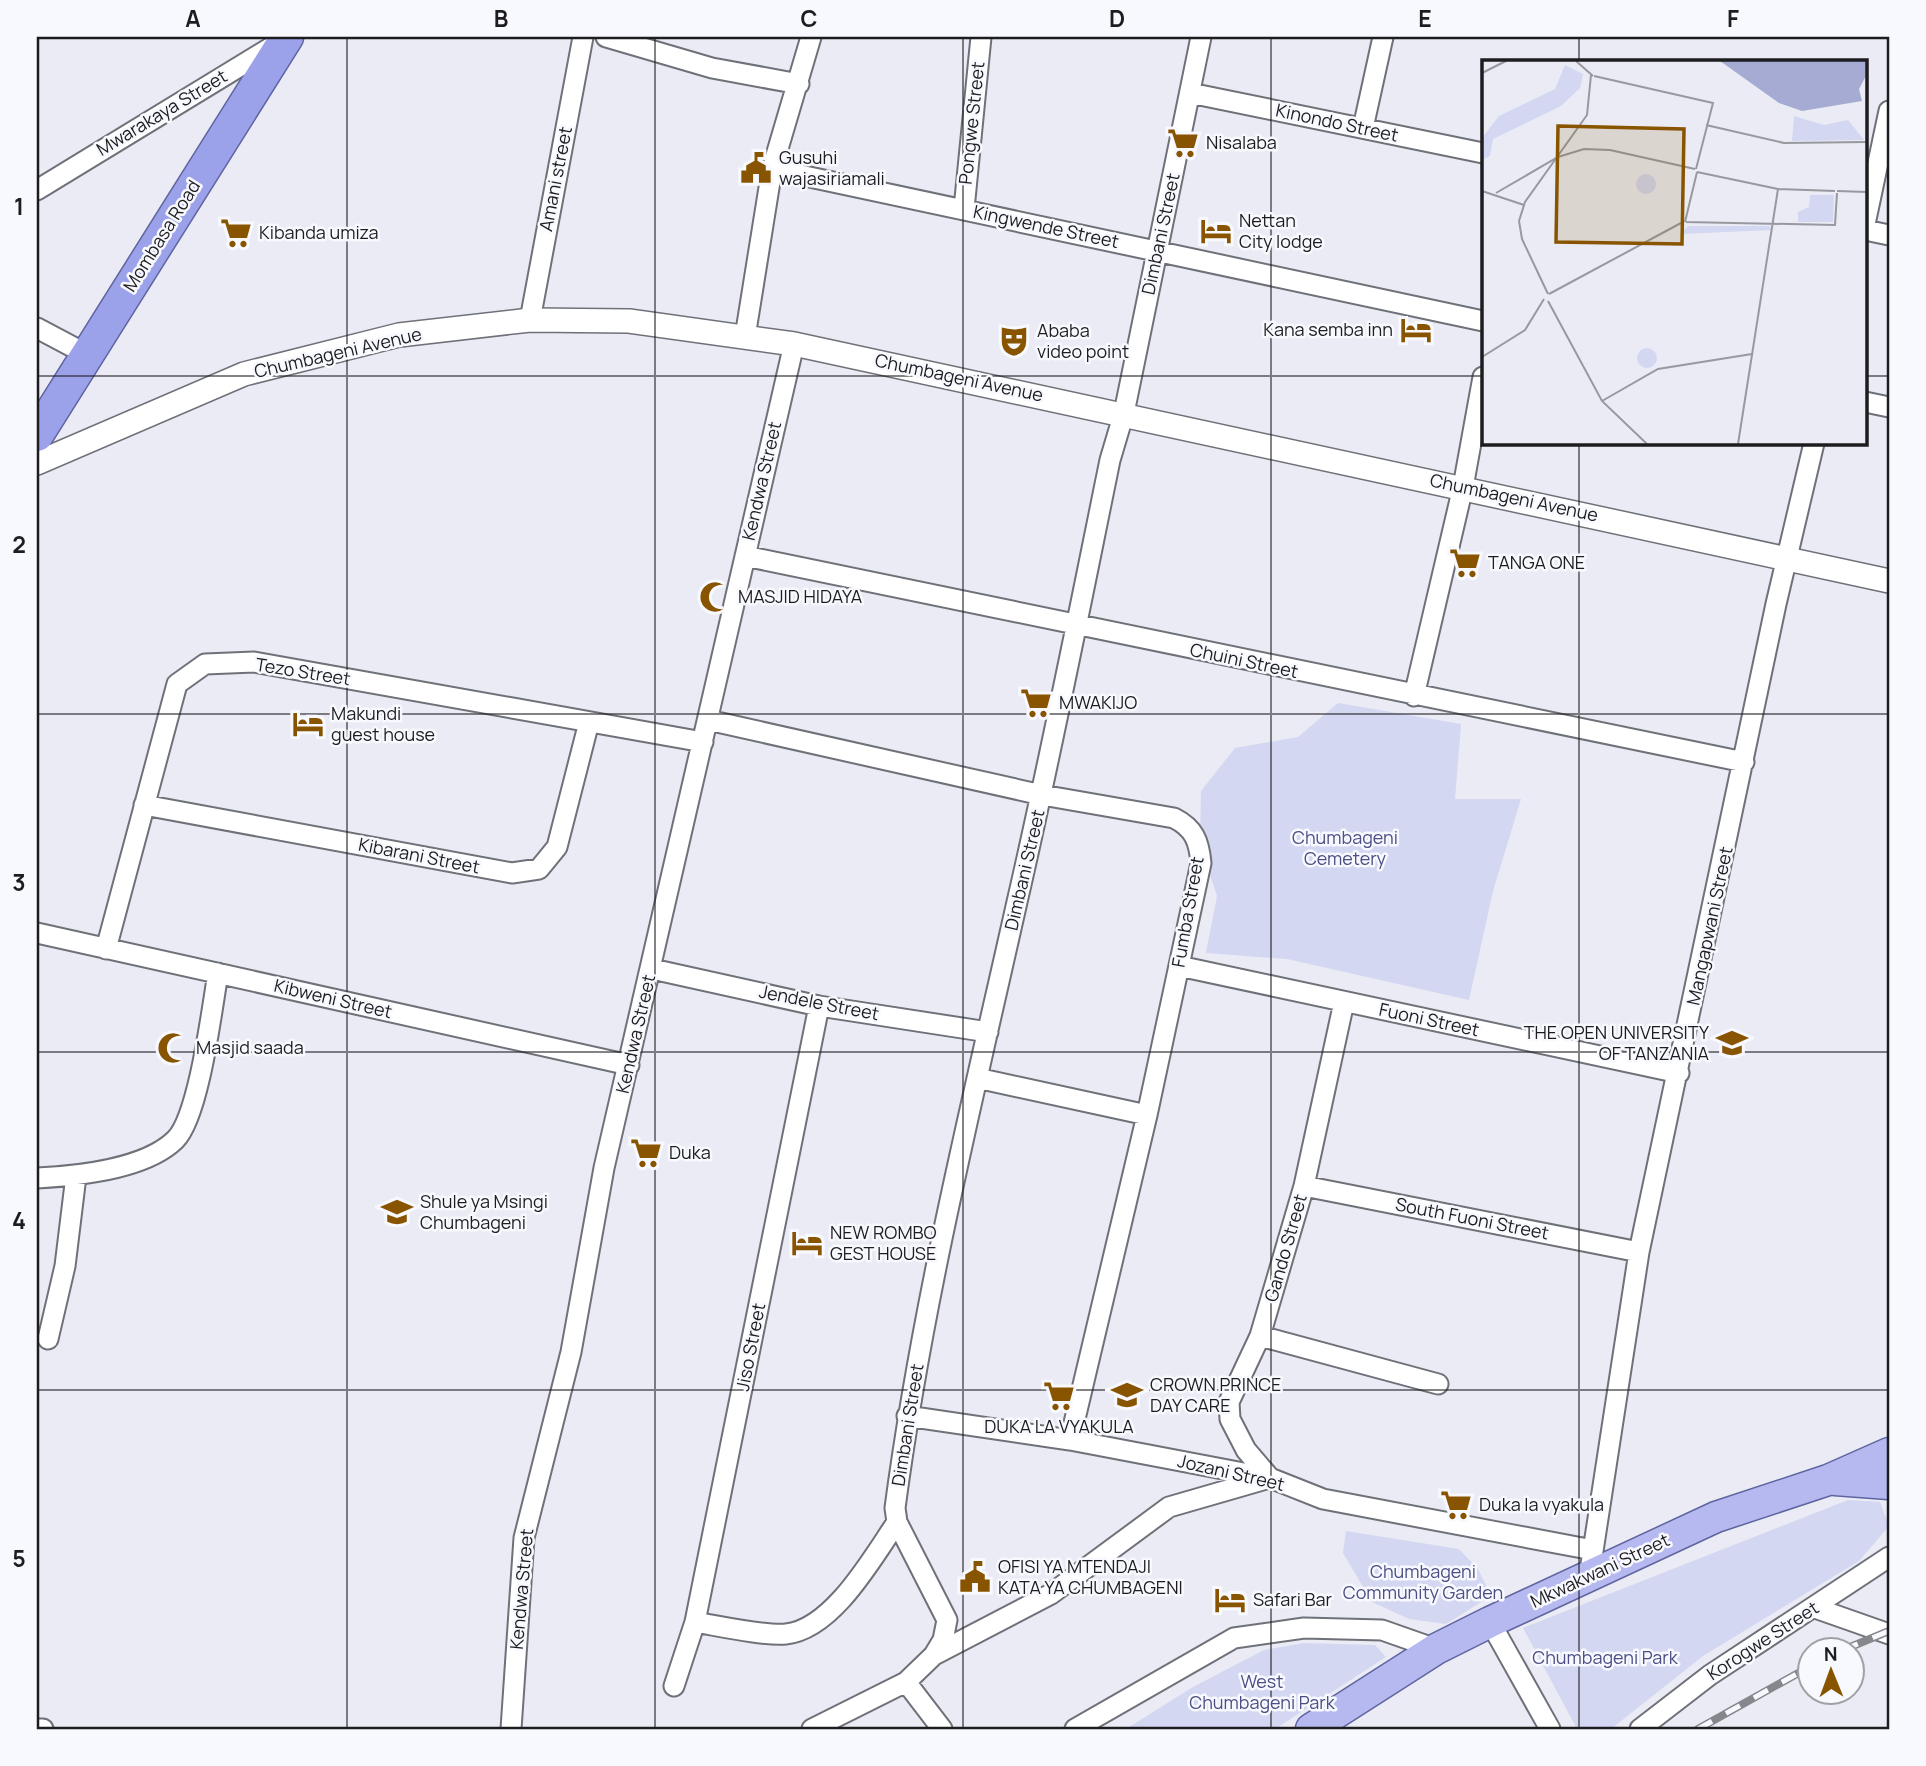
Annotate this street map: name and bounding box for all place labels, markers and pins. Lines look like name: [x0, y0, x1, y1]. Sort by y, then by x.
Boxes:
supermarket icon: Nisalaba: [1166, 126, 1200, 160]
place label: Nisalaba: [1206, 130, 1277, 154]
place label: Gusuhi wajasiriamali: [779, 145, 885, 190]
public building icon: Gusuhi wajasiriamali: [739, 151, 773, 185]
place label: Nettan City lodge: [1239, 208, 1323, 253]
hotel icon: Nettan City lodge: [1199, 214, 1233, 248]
supermarket icon: Kibanda umiza: [219, 216, 253, 250]
place label: Kibanda umiza: [259, 220, 379, 244]
hotel icon: Kana semba inn: [1399, 313, 1433, 347]
place label: Kana semba inn: [1263, 317, 1393, 341]
place label: Ababa video point: [1037, 318, 1129, 363]
theatre icon: Ababa video point: [997, 324, 1031, 358]
supermarket icon: TANGA ONE: [1448, 546, 1482, 580]
place label: TANGA ONE: [1488, 550, 1585, 574]
mosque icon: MASJID HIDAYA: [698, 580, 732, 614]
place label: MASJID HIDAYA: [738, 584, 863, 608]
supermarket icon: MWAKIJO: [1019, 686, 1053, 720]
place label: MWAKIJO: [1059, 690, 1137, 714]
place label: Makundi guest house: [331, 701, 435, 746]
hotel icon: Makundi guest house: [291, 707, 325, 741]
place label: THE OPEN UNIVERSITY OF TANZANIA: [1524, 1020, 1710, 1065]
school or university icon: THE OPEN UNIVERSITY OF TANZANIA: [1715, 1026, 1749, 1060]
mosque icon: Masjid saada: [156, 1031, 190, 1065]
place label: Masjid saada: [196, 1035, 304, 1059]
supermarket icon: Duka: [629, 1136, 663, 1170]
place label: Duka: [669, 1140, 711, 1164]
place label: Shule ya Msingi Chumbageni: [420, 1189, 548, 1234]
school or university icon: Shule ya Msingi Chumbageni: [380, 1195, 414, 1229]
place label: NEW ROMBO GEST HOUSE: [830, 1220, 937, 1265]
hotel icon: NEW ROMBO GEST HOUSE: [790, 1226, 824, 1260]
place label: CROWN PRINCE DAY CARE: [1150, 1372, 1281, 1417]
school or university icon: CROWN PRINCE DAY CARE: [1110, 1378, 1144, 1412]
supermarket icon: DUKA LA VYAKULA: [1042, 1379, 1076, 1413]
place label: DUKA LA VYAKULA: [984, 1414, 1134, 1438]
supermarket icon: Duka la vyakula: [1439, 1488, 1473, 1522]
place label: Duka la vyakula: [1479, 1492, 1604, 1516]
place label: OFISI YA MTENDAJI KATA YA CHUMBAGENI: [998, 1554, 1183, 1599]
public building icon: OFISI YA MTENDAJI KATA YA CHUMBAGENI: [958, 1560, 992, 1594]
hotel icon: Safari Bar: [1213, 1583, 1247, 1617]
place label: Safari Bar: [1253, 1587, 1333, 1611]

